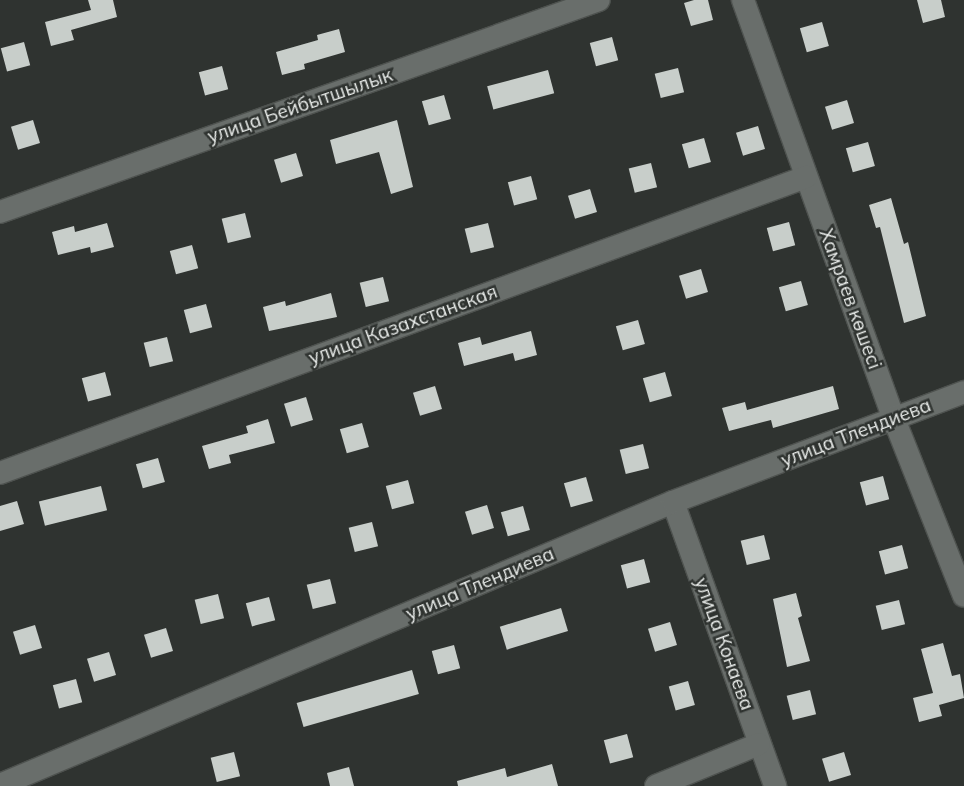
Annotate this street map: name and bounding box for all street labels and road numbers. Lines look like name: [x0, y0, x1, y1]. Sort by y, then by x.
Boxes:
street label: улица Бейбытшылык: [205, 64, 395, 148]
street label: Хамраев көшесі: [814, 226, 886, 372]
street label: улица Казахстанская: [306, 280, 500, 370]
street label: улица Тлендиева: [778, 394, 934, 472]
street label: улица Тлендиева: [402, 542, 558, 626]
street label: улица Конаева: [689, 575, 759, 713]

